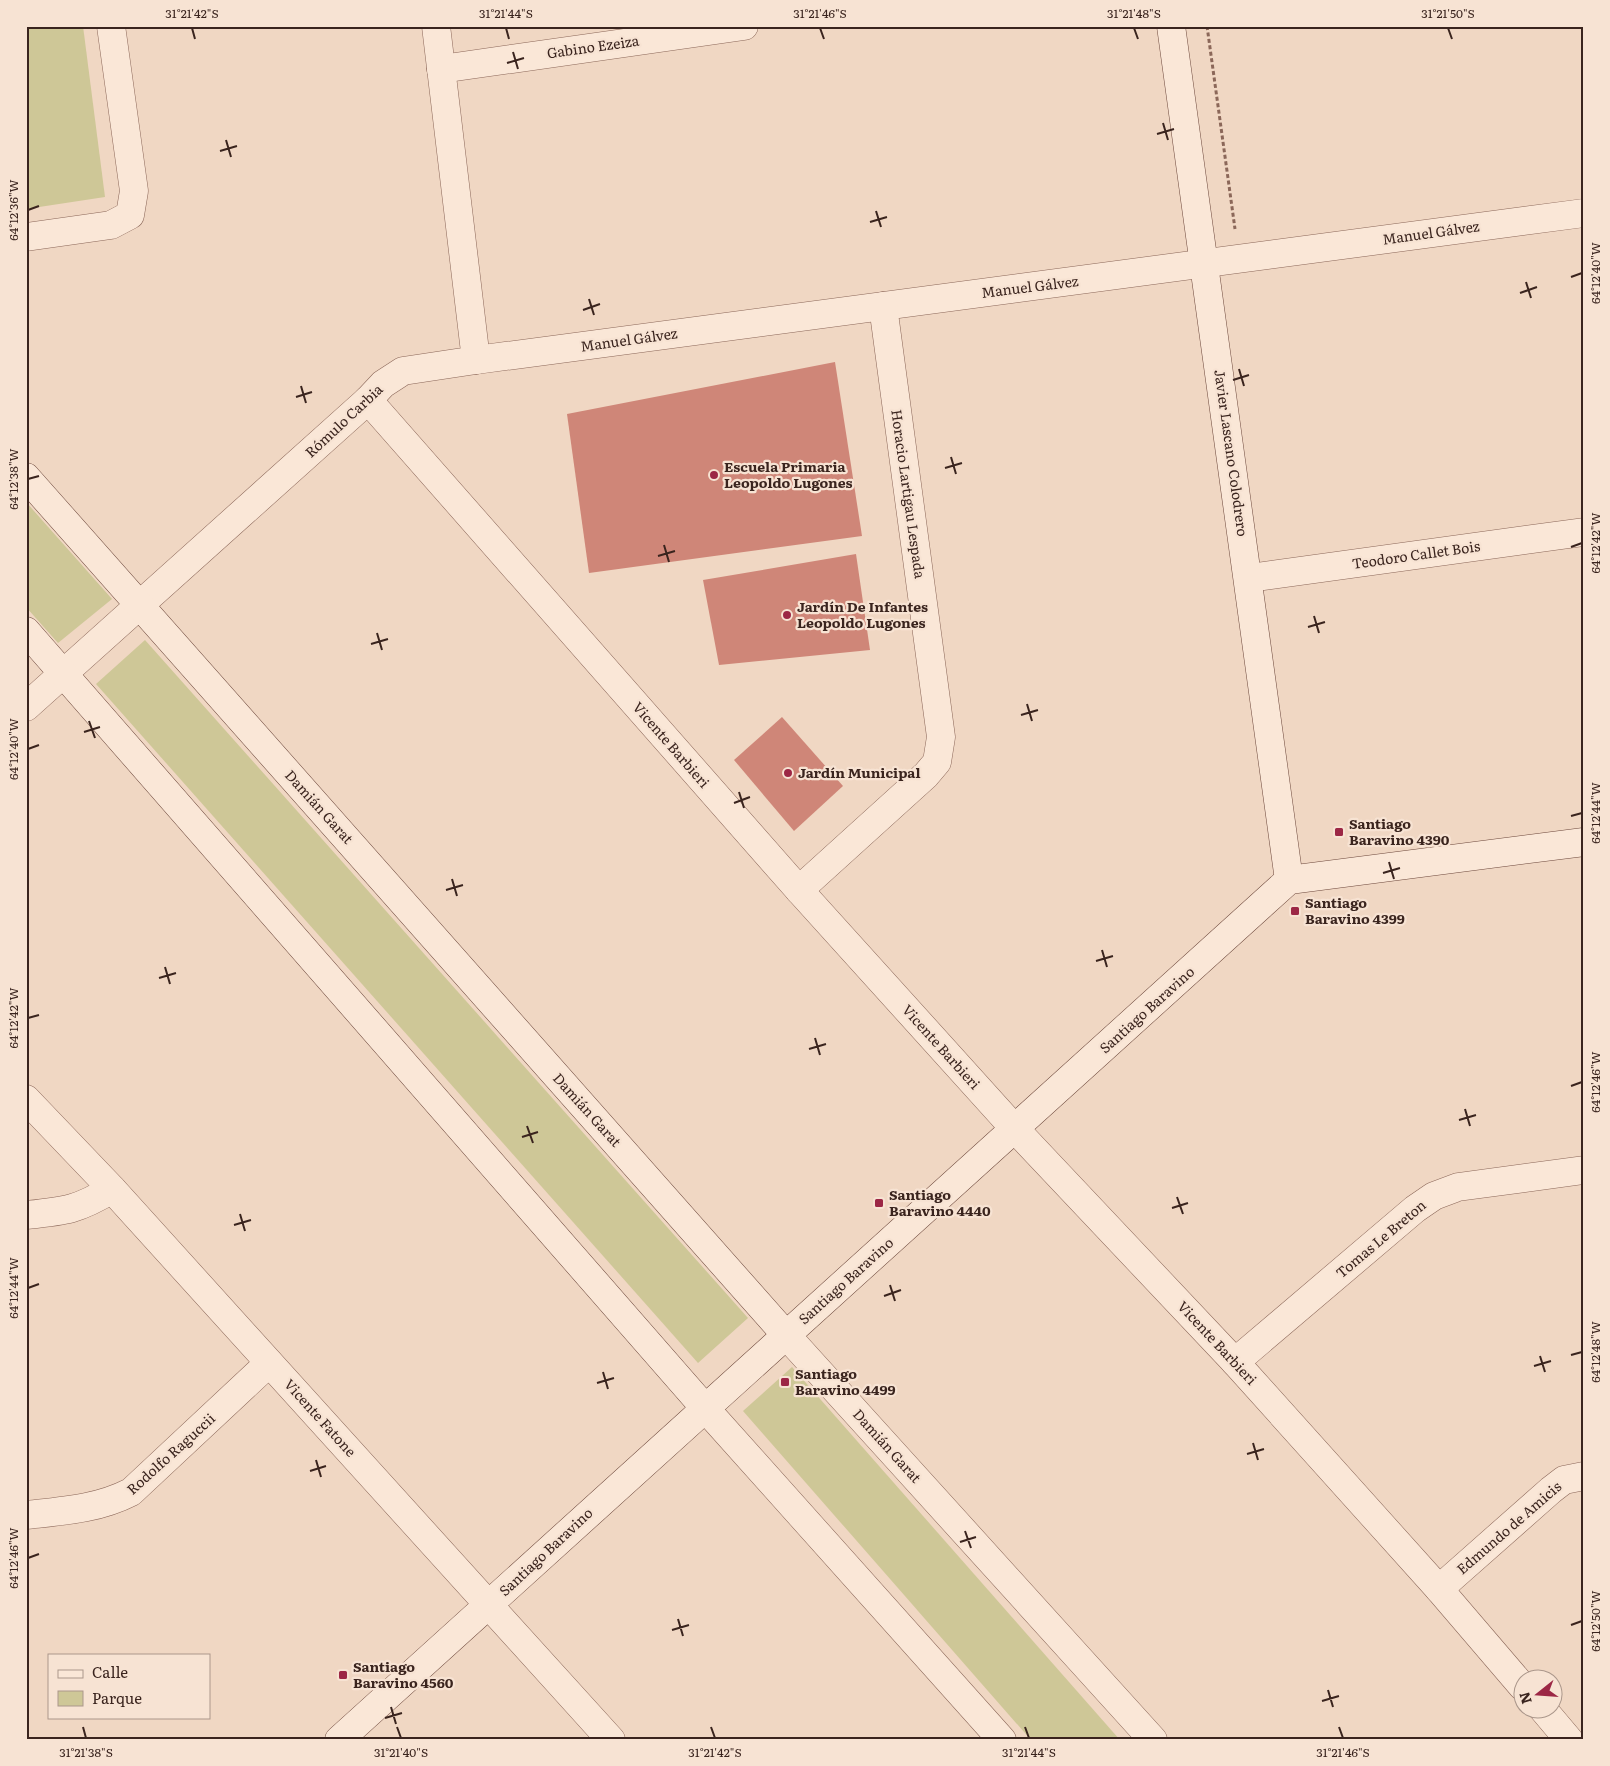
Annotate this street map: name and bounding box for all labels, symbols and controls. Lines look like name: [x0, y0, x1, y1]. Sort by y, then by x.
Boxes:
text: 31°21'42"S: [165, 4, 219, 22]
text: 31°21'44"S: [479, 4, 533, 22]
text: 31°21'46"S: [793, 4, 847, 22]
text: 31°21'48"S: [1107, 4, 1161, 22]
text: 31°21'50"S: [1421, 4, 1475, 22]
street label: Gabino Ezeiza: [545, 30, 641, 62]
text: 64°12'36"W: [4, 179, 22, 241]
street label: Manuel Gálvez: [1381, 215, 1481, 249]
text: 64°12'40"W: [1586, 242, 1604, 304]
street label: Manuel Gálvez: [980, 270, 1080, 302]
street label: Manuel Gálvez: [579, 322, 679, 356]
street label: Javier Lascano Colodrero: [1210, 368, 1254, 538]
street label: Rómulo Carbia: [300, 379, 387, 462]
street label: Horacio Lartigau Lespada: [887, 408, 931, 580]
text: 64°12'38"W: [4, 448, 22, 510]
place label: Escuela Primaria Leopoldo Lugones: [724, 456, 853, 492]
marker: Escuela Primaria Leopoldo Lugones: [708, 469, 720, 481]
text: 64°12'42"W: [1586, 513, 1604, 574]
street label: Teodoro Callet Bois: [1351, 535, 1481, 573]
place label: Jardín De Infantes Leopoldo Lugones: [797, 596, 928, 632]
marker: Jardín De Infantes Leopoldo Lugones: [781, 609, 793, 621]
street label: Vicente Barbieri: [629, 697, 715, 792]
text: 64°12'40"W: [4, 718, 22, 780]
place label: Jardín Municipal: [798, 762, 921, 782]
street label: Damián Garat: [281, 765, 359, 848]
marker: Jardín Municipal: [782, 767, 794, 779]
text: 64°12'44"W: [1586, 782, 1604, 844]
place label: Santiago Baravino 4390: [1349, 813, 1450, 849]
marker: Santiago Baravino 4390: [1333, 826, 1345, 838]
place label: Santiago Baravino 4399: [1305, 892, 1405, 928]
marker: Santiago Baravino 4399: [1289, 905, 1301, 917]
street label: Santiago Baravino: [1094, 961, 1198, 1057]
text: 64°12'42"W: [4, 988, 22, 1049]
street label: Vicente Barbieri: [898, 1000, 985, 1093]
text: 64°12'46"W: [1586, 1051, 1604, 1113]
street label: Damián Garat: [549, 1068, 627, 1151]
place label: Santiago Baravino 4440: [889, 1184, 991, 1220]
street label: Tomas Le Breton: [1331, 1195, 1430, 1282]
marker: Santiago Baravino 4440: [873, 1197, 885, 1209]
street label: Santiago Baravino: [793, 1232, 897, 1328]
text: 64°12'44"W: [4, 1257, 22, 1319]
street label: Vicente Barbieri: [1174, 1296, 1262, 1389]
text: 64°12'48"W: [1586, 1321, 1604, 1383]
place label: Santiago Baravino 4499: [795, 1363, 896, 1399]
street label: Vicente Fatone: [280, 1374, 361, 1461]
marker: Santiago Baravino 4499: [779, 1376, 791, 1388]
street label: Damián Garat: [849, 1404, 927, 1487]
street label: Rodolfo Raguccii: [122, 1408, 219, 1498]
street label: Edmundo de Amicis: [1452, 1476, 1565, 1578]
street label: Santiago Baravino: [494, 1503, 597, 1600]
text: 64°12'46"W: [4, 1527, 22, 1589]
text: 64°12'50"W: [1586, 1590, 1604, 1652]
legend: [48, 1654, 210, 1718]
place label: Santiago Baravino 4560: [353, 1656, 454, 1692]
text: Calle: [92, 1660, 128, 1683]
north arrow: [1512, 1668, 1562, 1718]
marker: Santiago Baravino 4560: [337, 1669, 349, 1681]
text: Parque: [92, 1686, 142, 1709]
text: N: [1513, 1689, 1536, 1707]
text: 31°21'38"S: [59, 1743, 113, 1761]
text: 31°21'40"S: [374, 1743, 428, 1761]
text: 31°21'42"S: [688, 1743, 742, 1761]
text: 31°21'44"S: [1002, 1743, 1056, 1761]
text: 31°21'46"S: [1316, 1743, 1370, 1761]

